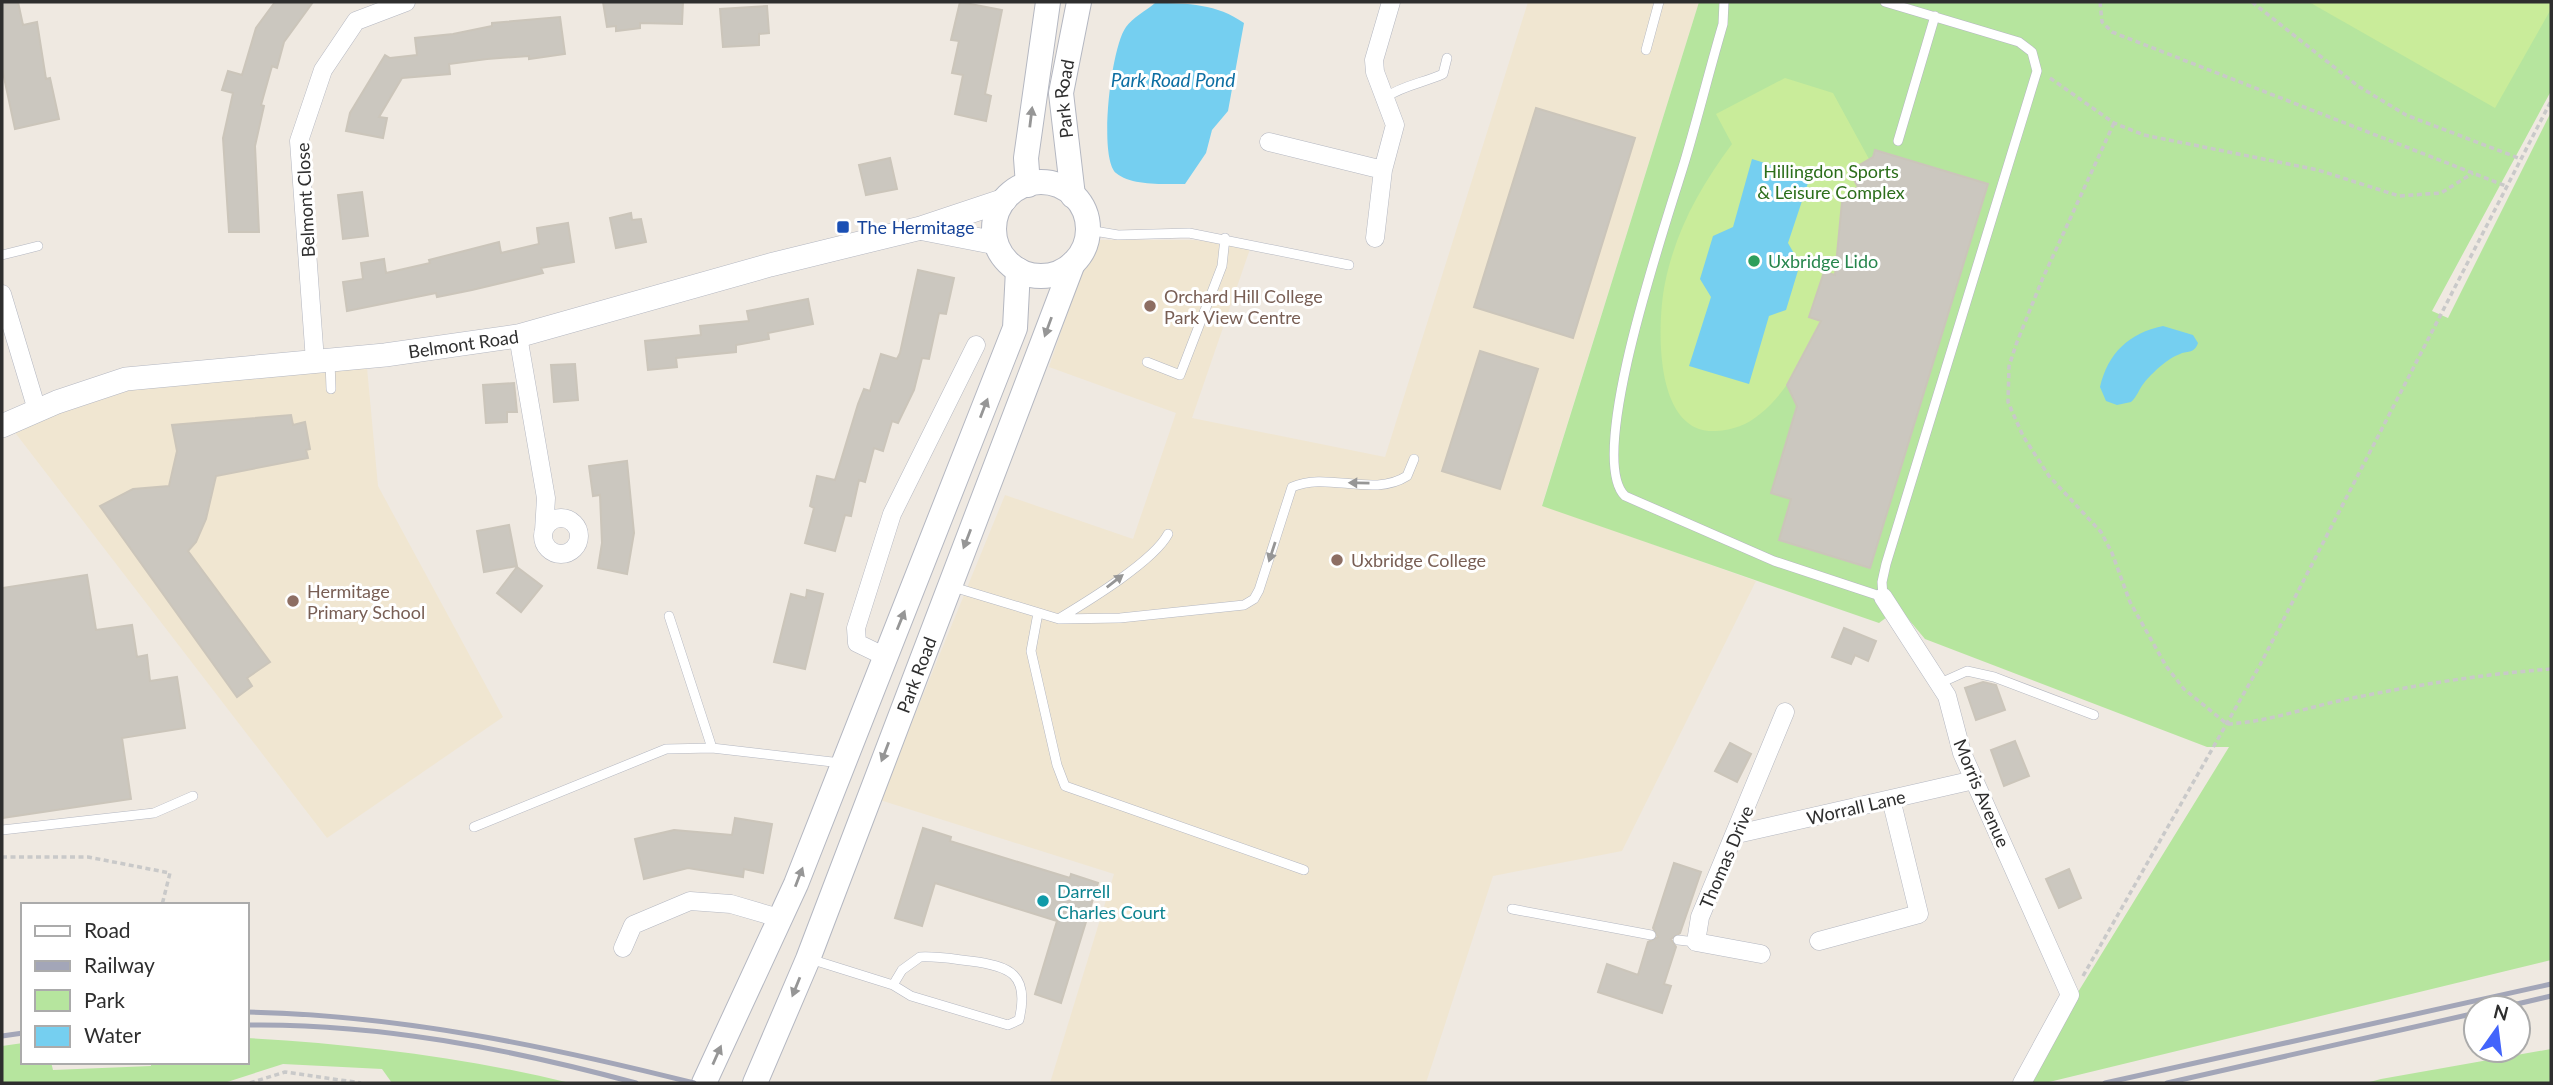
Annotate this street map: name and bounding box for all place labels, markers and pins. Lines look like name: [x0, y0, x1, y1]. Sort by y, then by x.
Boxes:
place label: The Hermitage: [857, 216, 974, 238]
marker: The Hermitage: [835, 219, 851, 235]
place label: Uxbridge Lido: [1768, 250, 1878, 272]
marker: Uxbridge Lido: [1746, 253, 1762, 269]
place label: Orchard Hill College Park View Centre: [1164, 285, 1323, 328]
marker: Orchard Hill College Park View Centre: [1142, 298, 1158, 314]
place label: Uxbridge College: [1351, 549, 1486, 571]
marker: Uxbridge College: [1329, 552, 1345, 568]
place label: Hermitage Primary School: [307, 580, 425, 623]
marker: Hermitage Primary School: [285, 593, 301, 609]
place label: Darrell Charles Court: [1057, 880, 1166, 923]
marker: Darrell Charles Court: [1035, 893, 1051, 909]

